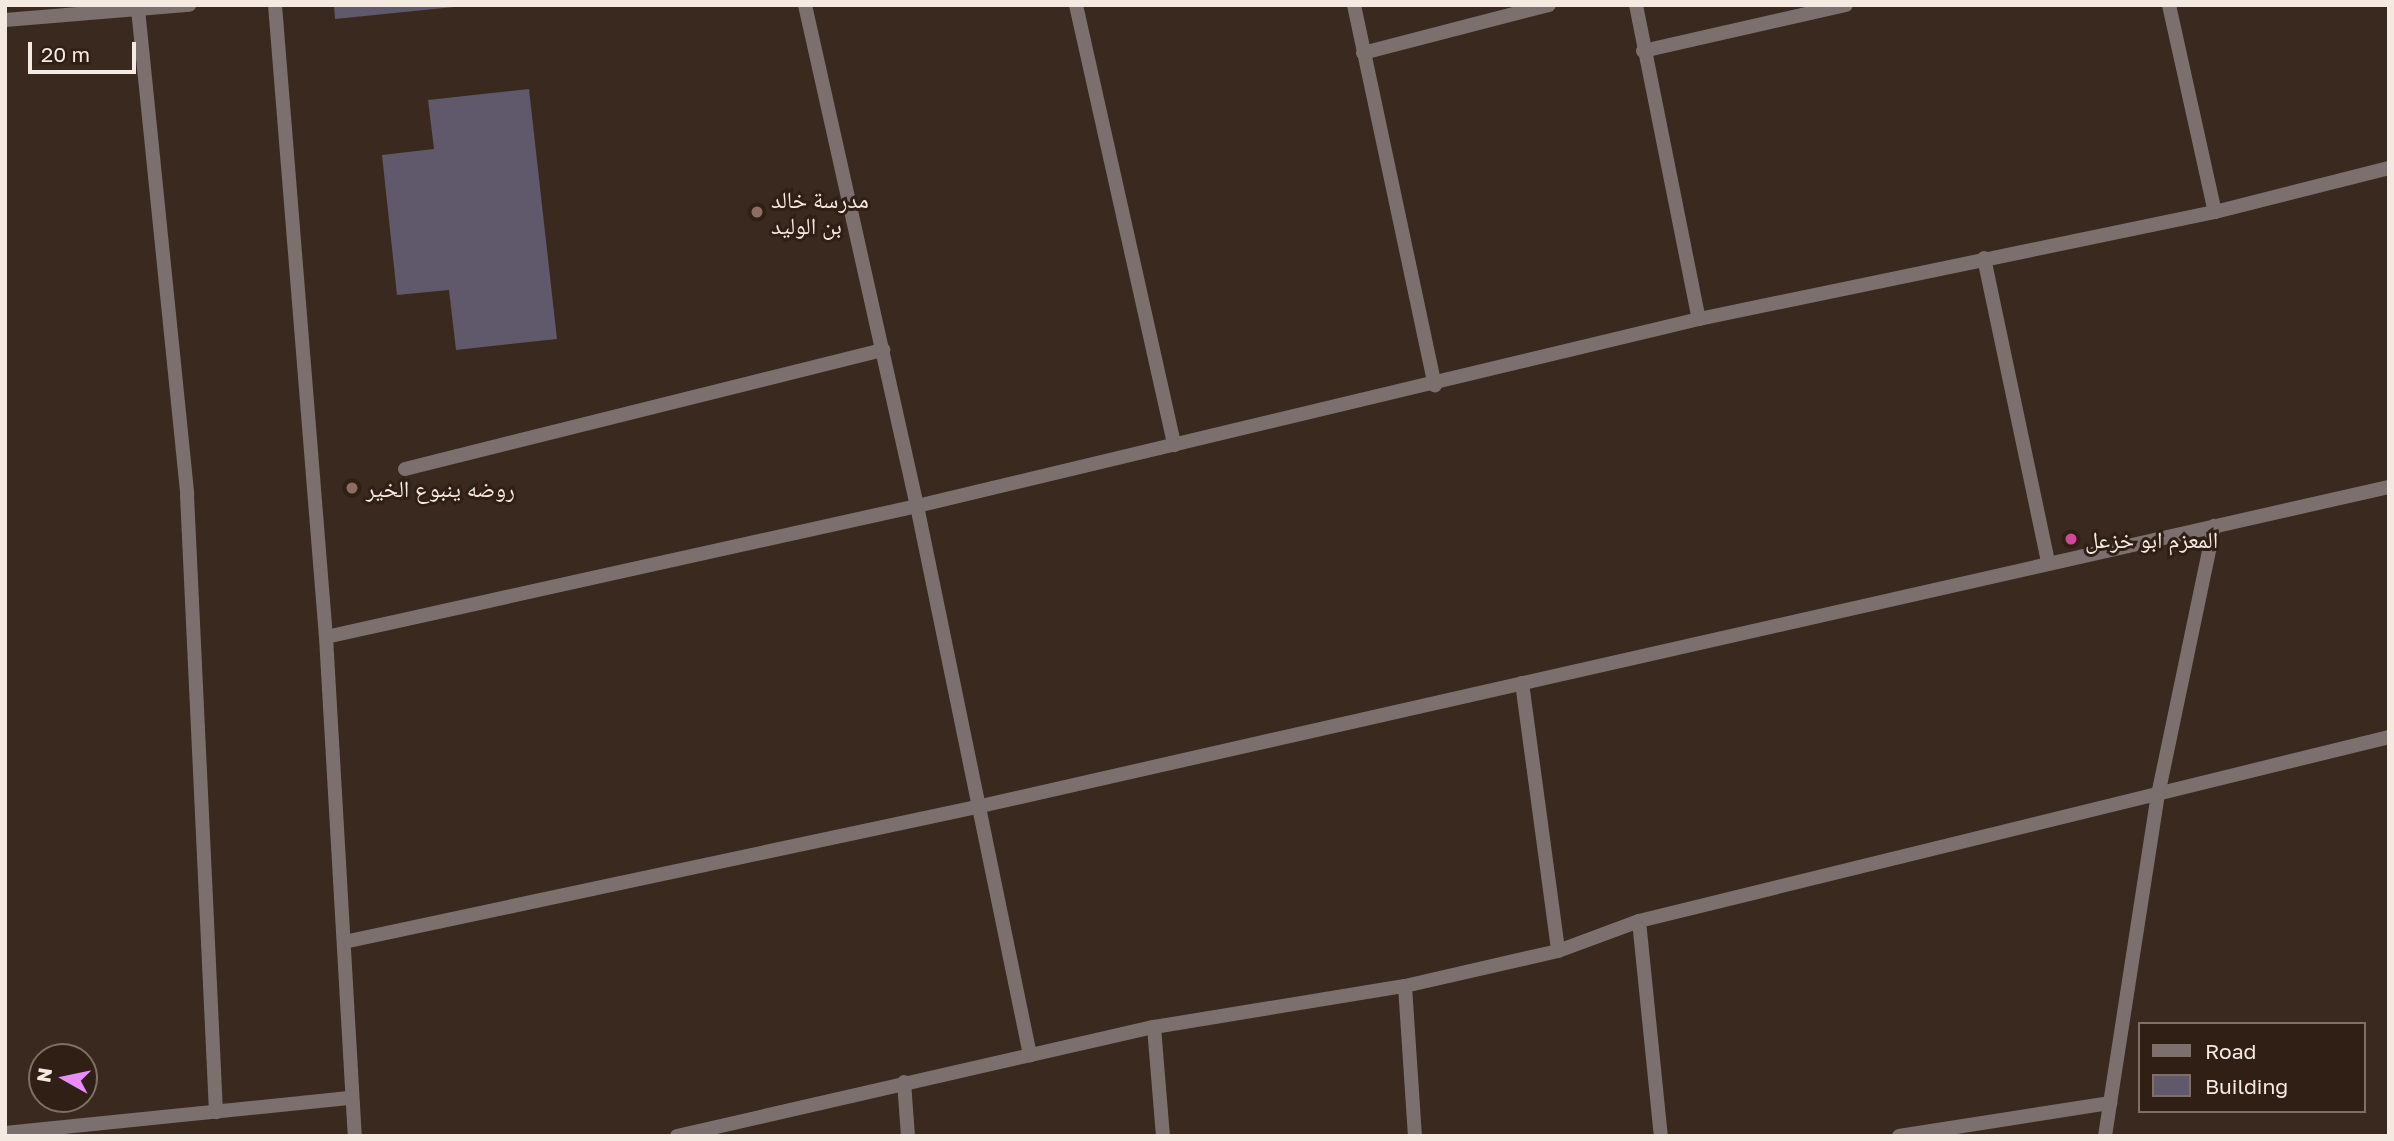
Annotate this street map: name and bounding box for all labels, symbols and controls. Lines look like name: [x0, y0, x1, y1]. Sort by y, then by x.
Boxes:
scale bar: [32, 28, 140, 72]
text: 20 m: [41, 41, 90, 67]
place label: مدرسة خالد بن الوليد: [771, 185, 869, 239]
marker: مدرسة خالد بن الوليد: [749, 204, 765, 220]
place label: روضه ينبوع الخير: [366, 474, 515, 502]
marker: روضه ينبوع الخير: [344, 480, 360, 496]
place label: المعزم ابو خزعل: [2085, 525, 2218, 553]
marker: المعزم ابو خزعل: [2063, 531, 2079, 547]
legend: [2138, 1022, 2366, 1113]
text: Road: [2205, 1038, 2256, 1064]
north arrow: [28, 1043, 98, 1113]
text: N: [31, 1066, 56, 1084]
text: Building: [2205, 1073, 2288, 1099]

